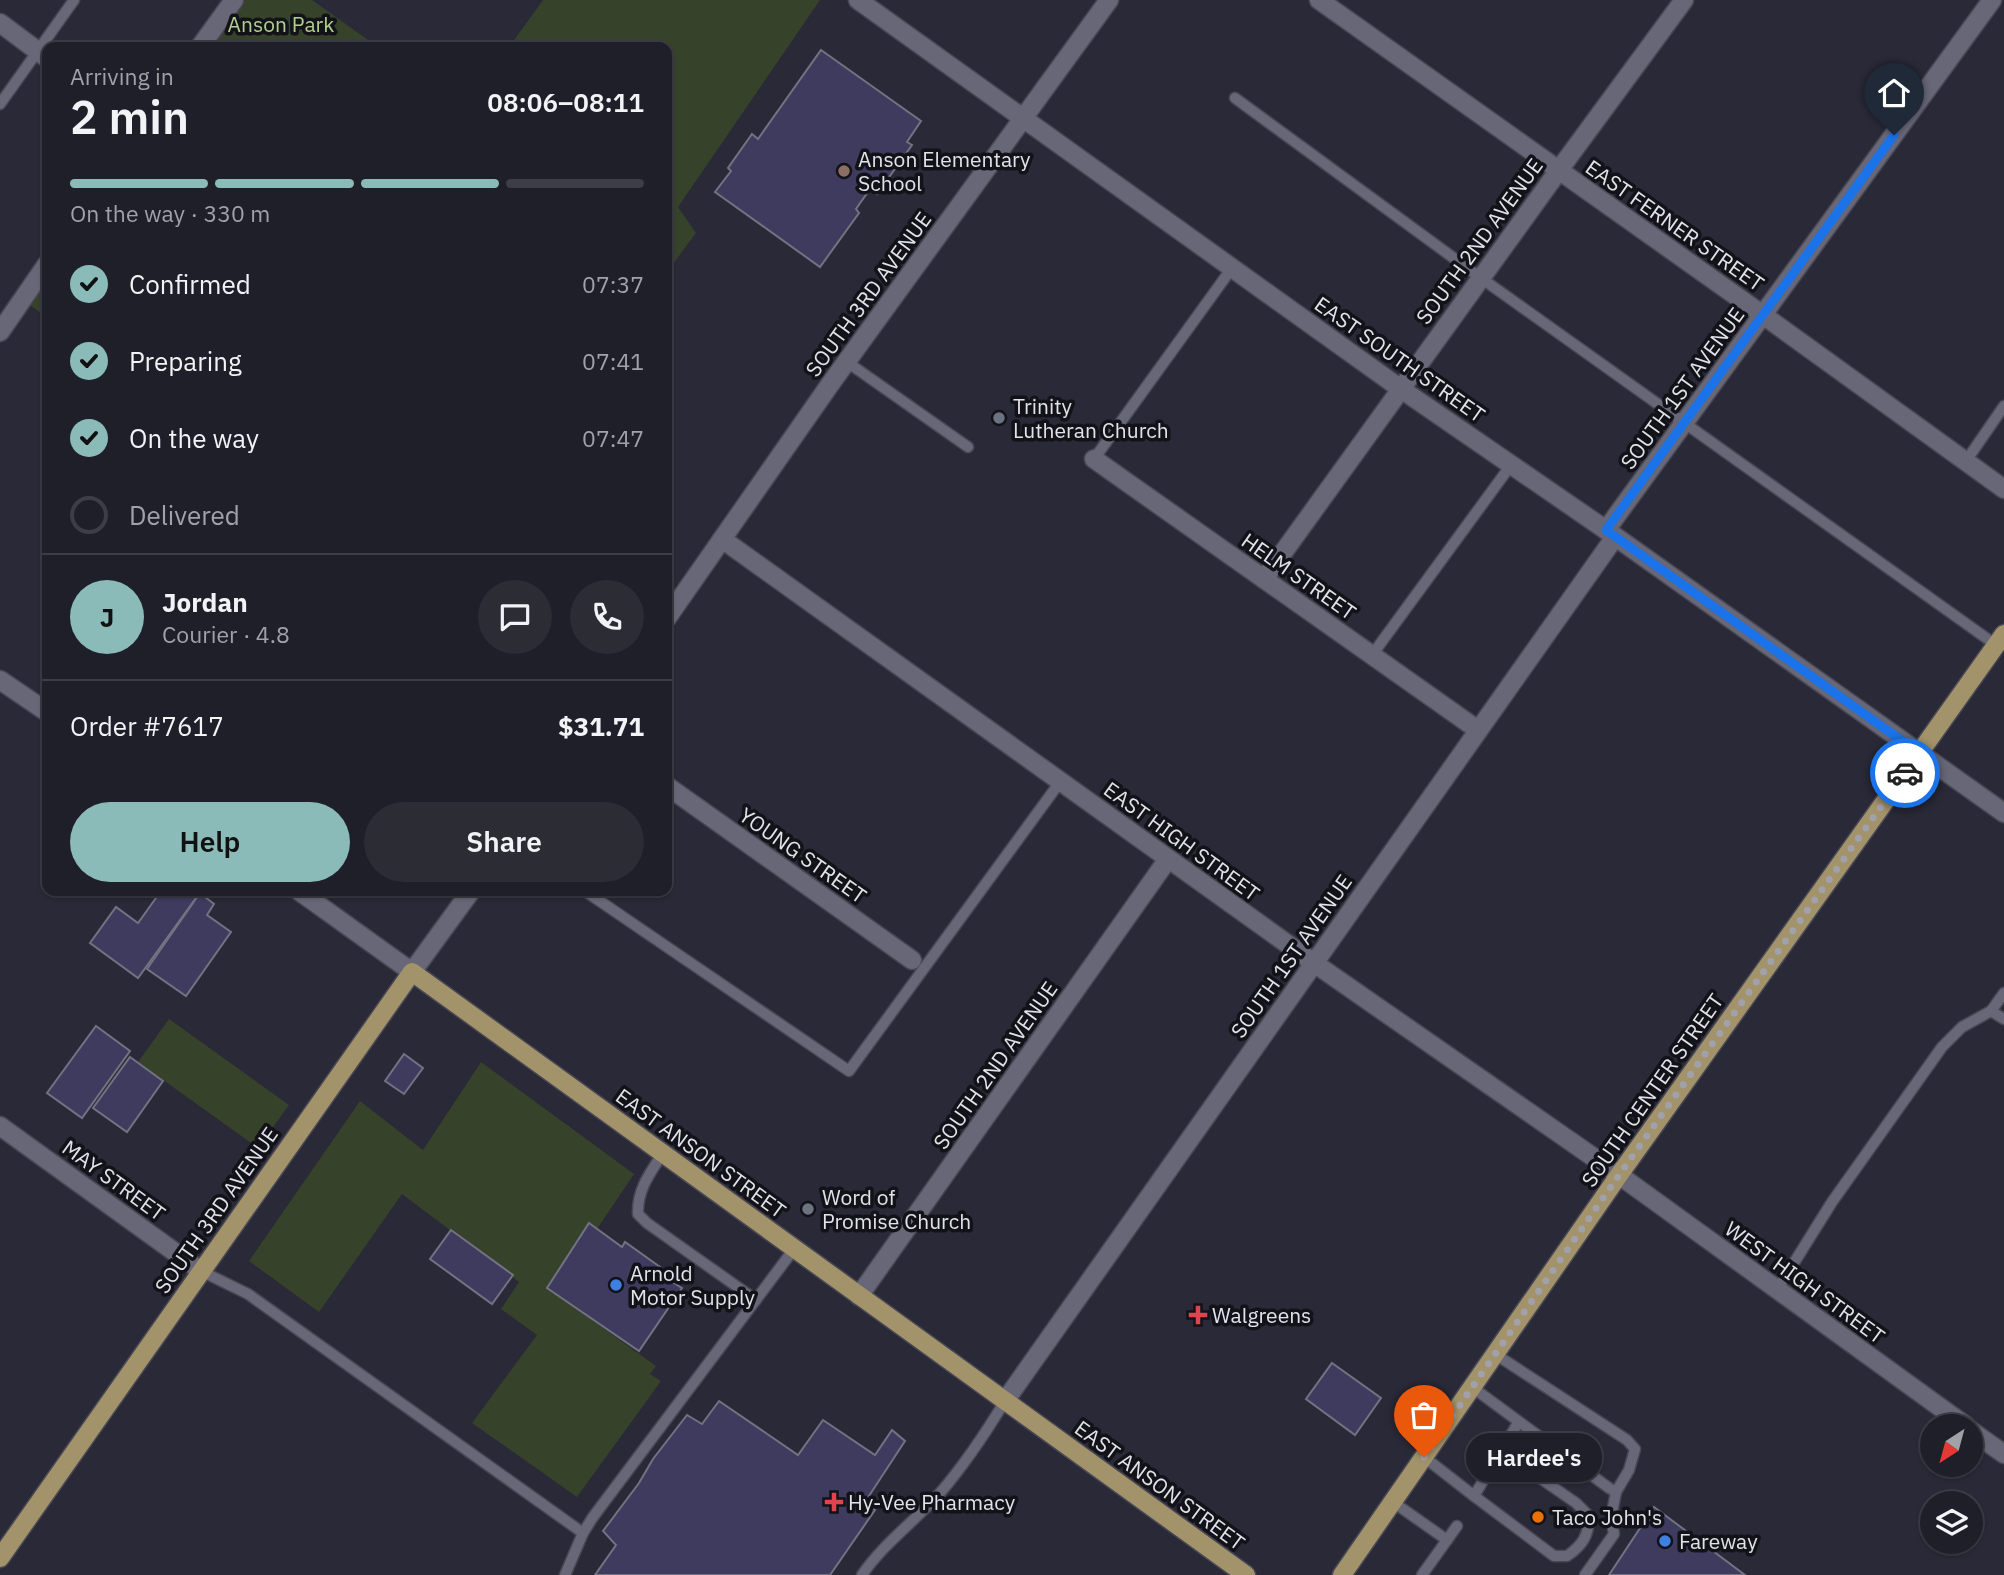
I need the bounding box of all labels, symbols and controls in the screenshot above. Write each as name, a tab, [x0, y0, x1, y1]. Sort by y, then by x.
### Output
park label: Anson Park	[228, 10, 334, 38]
text: Arriving in	[70, 61, 174, 91]
pin	[1864, 63, 1924, 135]
icon: home	[1875, 74, 1913, 112]
text: 08:06–08:11	[487, 85, 644, 119]
text: 2 min	[70, 87, 189, 147]
place label: Anson Elementary School	[858, 145, 1031, 197]
street label: SOUTH 2ND AVENUE	[1409, 152, 1549, 330]
street label: EAST FERNER STREET	[1580, 153, 1770, 297]
marker: Anson Elementary School	[836, 163, 852, 179]
text: On the way · 330 m	[70, 198, 270, 228]
street label: SOUTH 3RD AVENUE	[799, 206, 937, 382]
icon: check	[70, 265, 108, 303]
text: Confirmed	[129, 267, 251, 301]
text: 07:37	[582, 269, 644, 299]
street label: EAST SOUTH STREET	[1309, 290, 1491, 428]
street label: SOUTH 1ST AVENUE	[1614, 301, 1750, 475]
icon: check	[70, 342, 108, 380]
text: Preparing	[129, 344, 242, 378]
text: 07:41	[582, 346, 644, 376]
place label: Trinity Lutheran Church	[1013, 392, 1169, 444]
marker: Trinity Lutheran Church	[991, 410, 1007, 426]
icon: check	[70, 419, 108, 457]
text: On the way	[129, 421, 259, 455]
text: 07:47	[582, 423, 644, 453]
text: Delivered	[129, 498, 240, 532]
street label: HELM STREET	[1236, 526, 1362, 626]
button: chat	[478, 580, 552, 654]
button: phone	[570, 580, 644, 654]
text: Jordan	[162, 585, 248, 619]
text: J	[100, 600, 114, 634]
text: Courier · 4.8	[162, 619, 290, 649]
text: Order #7617	[70, 709, 224, 743]
text: $31.71	[558, 709, 644, 743]
courier	[1870, 738, 1940, 808]
icon: car	[1886, 754, 1924, 792]
street label: EAST HIGH STREET	[1098, 775, 1266, 907]
street label: YOUNG STREET	[734, 801, 872, 909]
button: Help	[70, 802, 350, 882]
button: Share	[364, 802, 644, 882]
street label: SOUTH 1ST AVENUE	[1224, 869, 1358, 1043]
street label: SOUTH 2ND AVENUE	[927, 976, 1063, 1154]
street label: SOUTH CENTER STREET	[1575, 988, 1729, 1192]
street label: EAST ANSON STREET	[610, 1082, 792, 1224]
street label: SOUTH 3RD AVENUE	[148, 1121, 284, 1299]
street label: MAY STREET	[57, 1133, 171, 1227]
place label: Word of Promise Church	[822, 1183, 971, 1235]
marker: Word of Promise Church	[800, 1201, 816, 1217]
street label: WEST HIGH STREET	[1719, 1214, 1891, 1350]
place label: Arnold Motor Supply	[630, 1259, 756, 1311]
marker: Arnold Motor Supply	[608, 1277, 624, 1293]
place label: Walgreens	[1212, 1301, 1311, 1329]
marker: Walgreens	[1190, 1307, 1206, 1323]
pin	[1394, 1385, 1454, 1457]
icon: bag	[1405, 1396, 1443, 1434]
street label: EAST ANSON STREET	[1069, 1414, 1251, 1556]
north arrow	[1920, 1414, 1983, 1477]
map controls	[1920, 1414, 1983, 1554]
callout: Hardee's	[1466, 1432, 1602, 1482]
text: Hardee's	[1487, 1442, 1581, 1472]
place label: Hy-Vee Pharmacy	[848, 1488, 1016, 1516]
button: layers	[1920, 1491, 1983, 1554]
marker: Hy-Vee Pharmacy	[826, 1494, 842, 1510]
place label: Taco John's	[1552, 1503, 1662, 1531]
marker: Taco John's	[1530, 1509, 1546, 1525]
place label: Fareway	[1679, 1527, 1758, 1555]
marker: Fareway	[1657, 1533, 1673, 1549]

